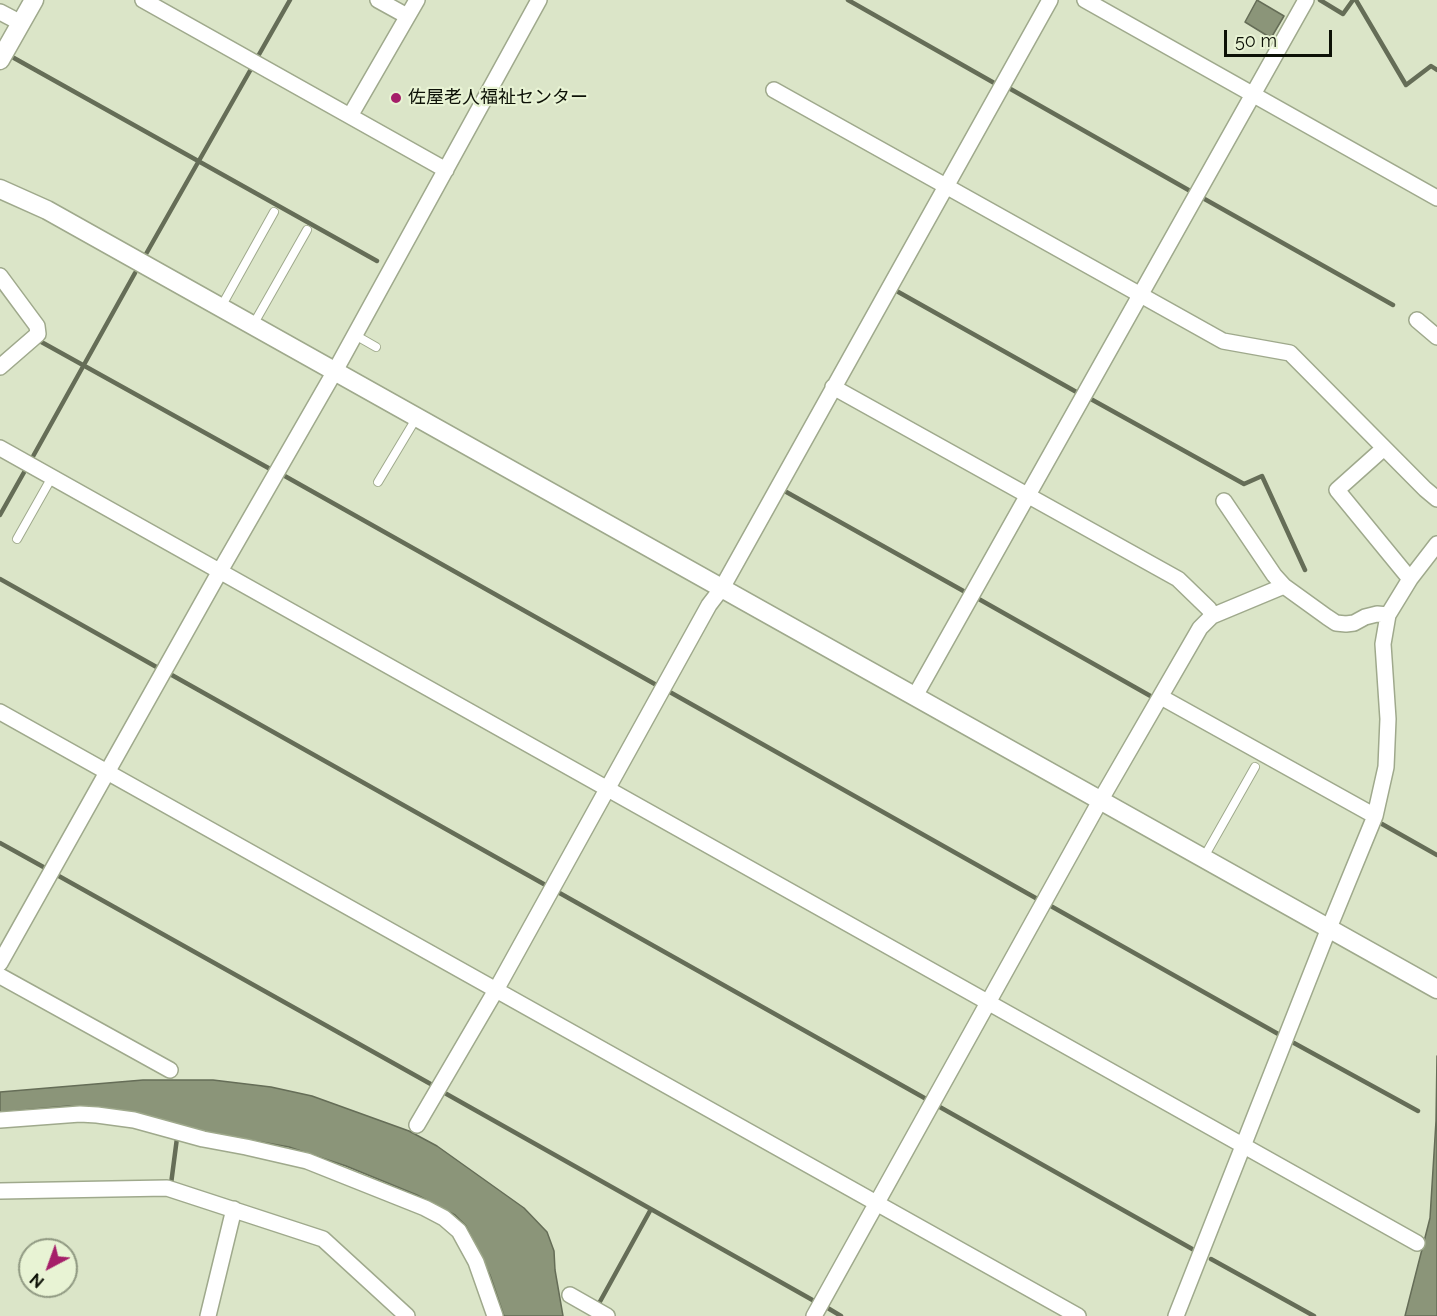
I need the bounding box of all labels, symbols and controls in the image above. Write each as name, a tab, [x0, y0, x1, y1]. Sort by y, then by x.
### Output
scale bar	[1227, 18, 1335, 56]
text: 50 m	[1235, 30, 1277, 51]
place label: 佐屋老人福祉センター	[408, 87, 588, 109]
marker: 佐屋老人福祉センター	[389, 91, 403, 105]
north arrow	[18, 1238, 78, 1298]
text: N	[26, 1269, 48, 1292]

